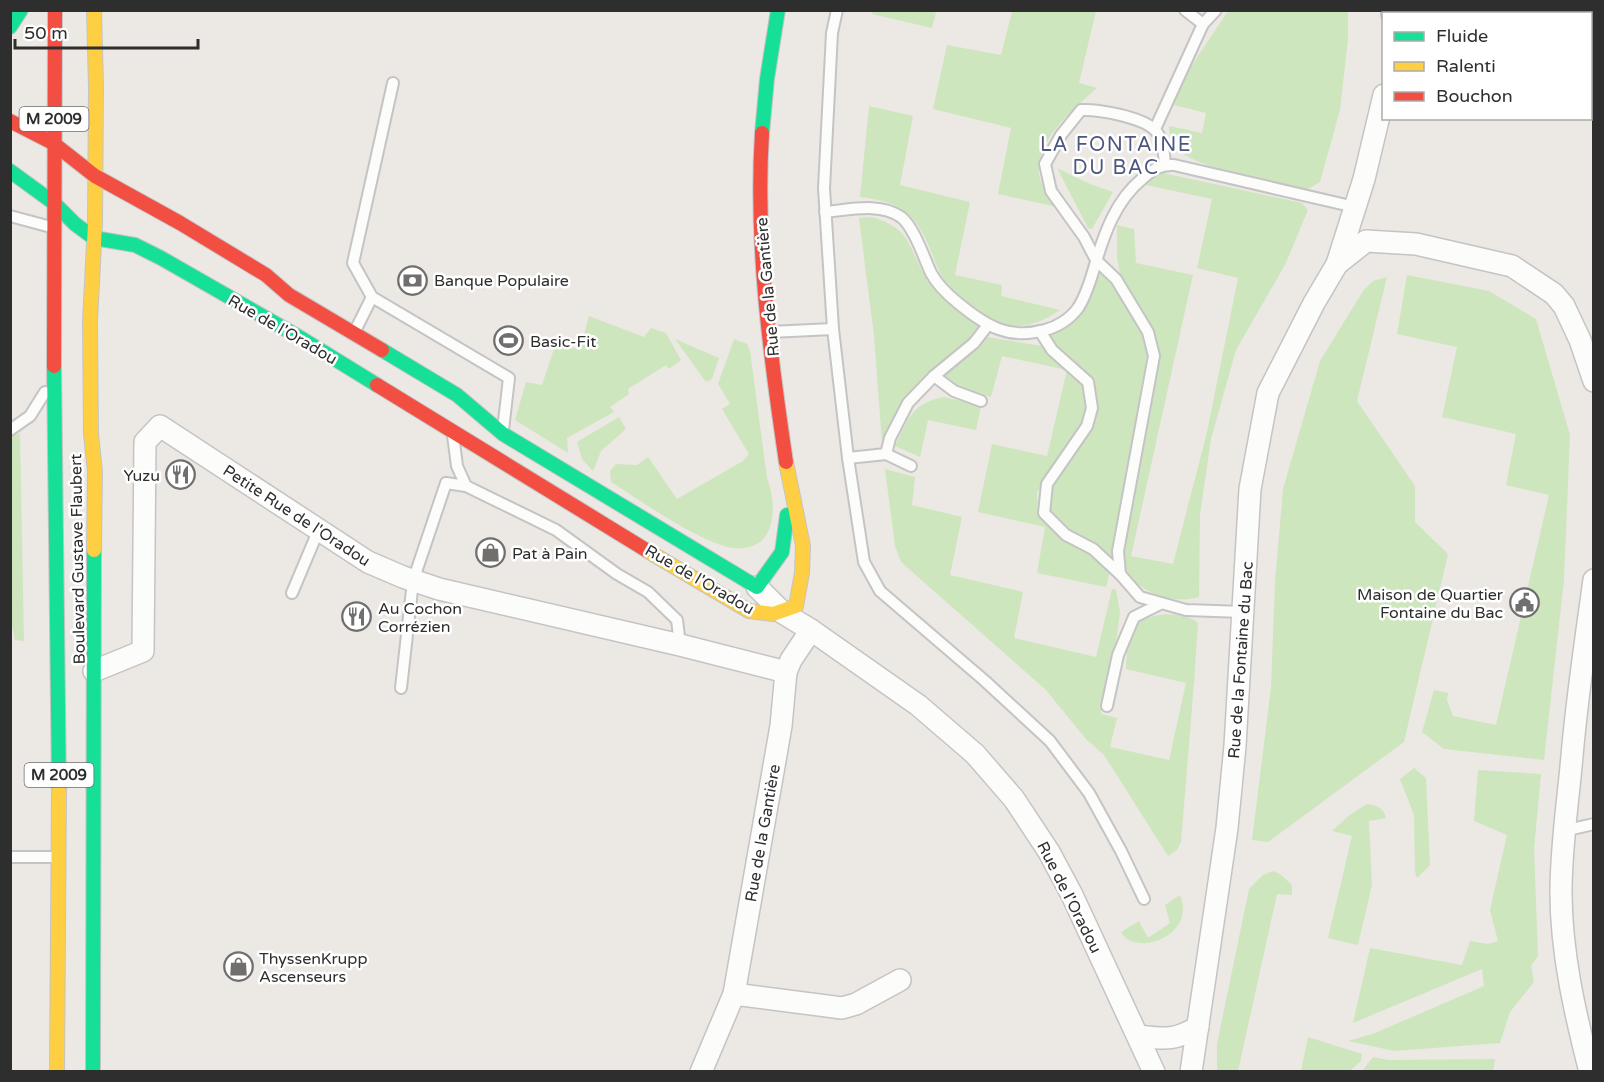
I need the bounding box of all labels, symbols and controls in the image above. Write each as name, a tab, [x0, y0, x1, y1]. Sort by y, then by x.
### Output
scale bar	[15, 12, 198, 50]
legend	[1382, 12, 1592, 120]
text: 50 m	[24, 22, 68, 44]
text: Fluide	[1436, 25, 1488, 47]
text: Ralenti	[1436, 55, 1496, 77]
text: Bouchon	[1436, 85, 1513, 107]
road number: M 2009	[20, 107, 88, 131]
district label: LA FONTAINE DU BAC	[1040, 133, 1192, 180]
street label: Rue de la Gantière	[752, 217, 784, 357]
bank icon: Banque Populaire	[397, 264, 429, 296]
place label: Banque Populaire	[434, 271, 569, 291]
street label: Rue de l'Oradou	[224, 291, 341, 369]
sports icon: Basic-Fit	[493, 325, 525, 357]
place label: Basic-Fit	[530, 332, 596, 352]
street label: Boulevard Gustave Flaubert	[66, 454, 90, 664]
restaurant icon: Yuzu	[165, 459, 197, 491]
street label: Petite Rue de l'Oradou	[219, 461, 374, 571]
place label: Yuzu	[123, 466, 160, 486]
shop icon: Pat à Pain	[475, 537, 507, 569]
street label: Rue de l'Oradou	[641, 541, 758, 619]
place label: Pat à Pain	[512, 544, 588, 564]
street label: Rue de la Fontaine du Bac	[1224, 561, 1258, 759]
place label: Maison de Quartier Fontaine du Bac	[1357, 585, 1504, 623]
public building icon: Maison de Quartier Fontaine du Bac	[1508, 587, 1540, 619]
place label: Au Cochon Corrézien	[378, 599, 462, 637]
restaurant icon: Au Cochon Corrézien	[341, 601, 373, 633]
road number: M 2009	[25, 763, 94, 787]
street label: Rue de la Gantière	[741, 763, 785, 904]
street label: Rue de l'Oradou	[1032, 838, 1106, 957]
place label: ThyssenKrupp Ascenseurs	[259, 949, 368, 987]
shop icon: ThyssenKrupp Ascenseurs	[222, 951, 254, 983]

